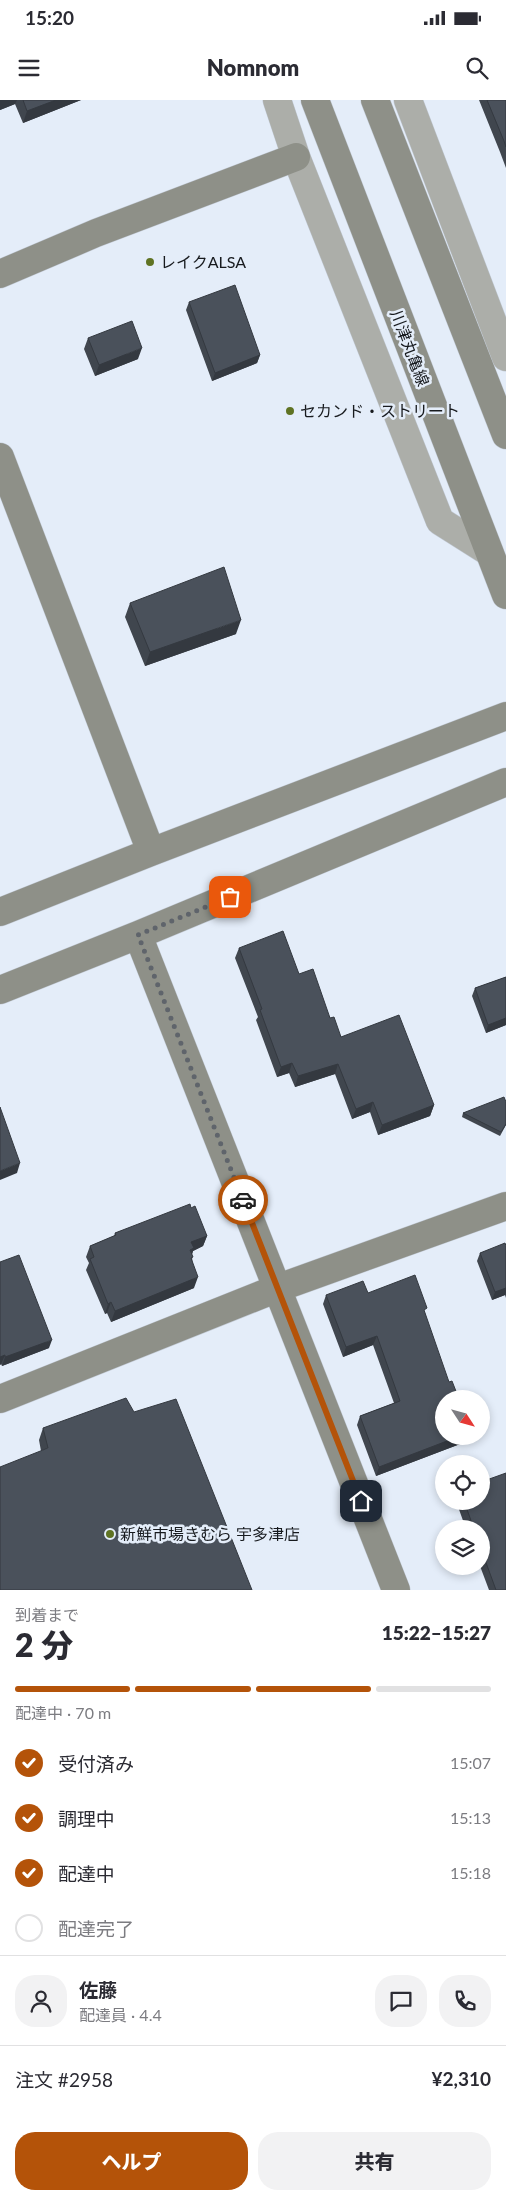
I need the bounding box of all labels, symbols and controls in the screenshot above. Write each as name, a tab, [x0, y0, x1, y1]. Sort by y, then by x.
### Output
text: 15:20	[25, 6, 74, 29]
icon: menu	[15, 54, 43, 82]
text: Nomnom	[207, 54, 299, 81]
icon: search	[463, 54, 491, 82]
place label: レイクALSA	[160, 252, 246, 271]
marker: レイクALSA	[144, 256, 156, 268]
street label: 川津丸亀線	[387, 307, 434, 389]
place label: セカンド・ストリート	[300, 401, 460, 420]
marker: セカンド・ストリート	[284, 405, 296, 417]
pin	[209, 876, 251, 918]
icon: bag	[216, 883, 244, 911]
courier	[218, 1175, 268, 1225]
icon: car	[229, 1186, 257, 1214]
north arrow	[435, 1390, 490, 1445]
map controls	[435, 1390, 490, 1575]
button: locate	[435, 1455, 490, 1510]
pin	[340, 1480, 382, 1522]
icon: home	[347, 1487, 375, 1515]
button: layers	[435, 1520, 490, 1575]
place label: 新鮮市場きむら 宇多津店	[120, 1524, 300, 1543]
marker: 新鮮市場きむら 宇多津店	[104, 1528, 116, 1540]
text: 到着まで	[15, 1605, 79, 1624]
text: 15:22–15:27	[382, 1621, 491, 1644]
text: 2 分	[15, 1625, 73, 1664]
text: 配達中 · 70 m	[15, 1703, 111, 1722]
icon: check	[15, 1749, 43, 1777]
text: 受付済み	[58, 1752, 134, 1775]
text: 15:07	[450, 1753, 491, 1772]
icon: check	[15, 1804, 43, 1832]
text: 調理中	[58, 1807, 115, 1830]
text: 15:13	[450, 1808, 491, 1827]
icon: check	[15, 1859, 43, 1887]
text: 配達中	[58, 1862, 115, 1885]
text: 15:18	[450, 1863, 491, 1882]
text: 配達完了	[58, 1917, 134, 1940]
button: person	[15, 1975, 67, 2027]
button: chat	[375, 1975, 427, 2027]
button: phone	[439, 1975, 491, 2027]
text: 佐藤	[79, 1978, 117, 2001]
text: 配達員 · 4.4	[79, 2005, 162, 2024]
text: ¥2,310	[431, 2067, 491, 2090]
text: 注文 #2958	[15, 2068, 113, 2091]
button: ヘルプ	[15, 2132, 248, 2190]
button: 共有	[258, 2132, 491, 2190]

